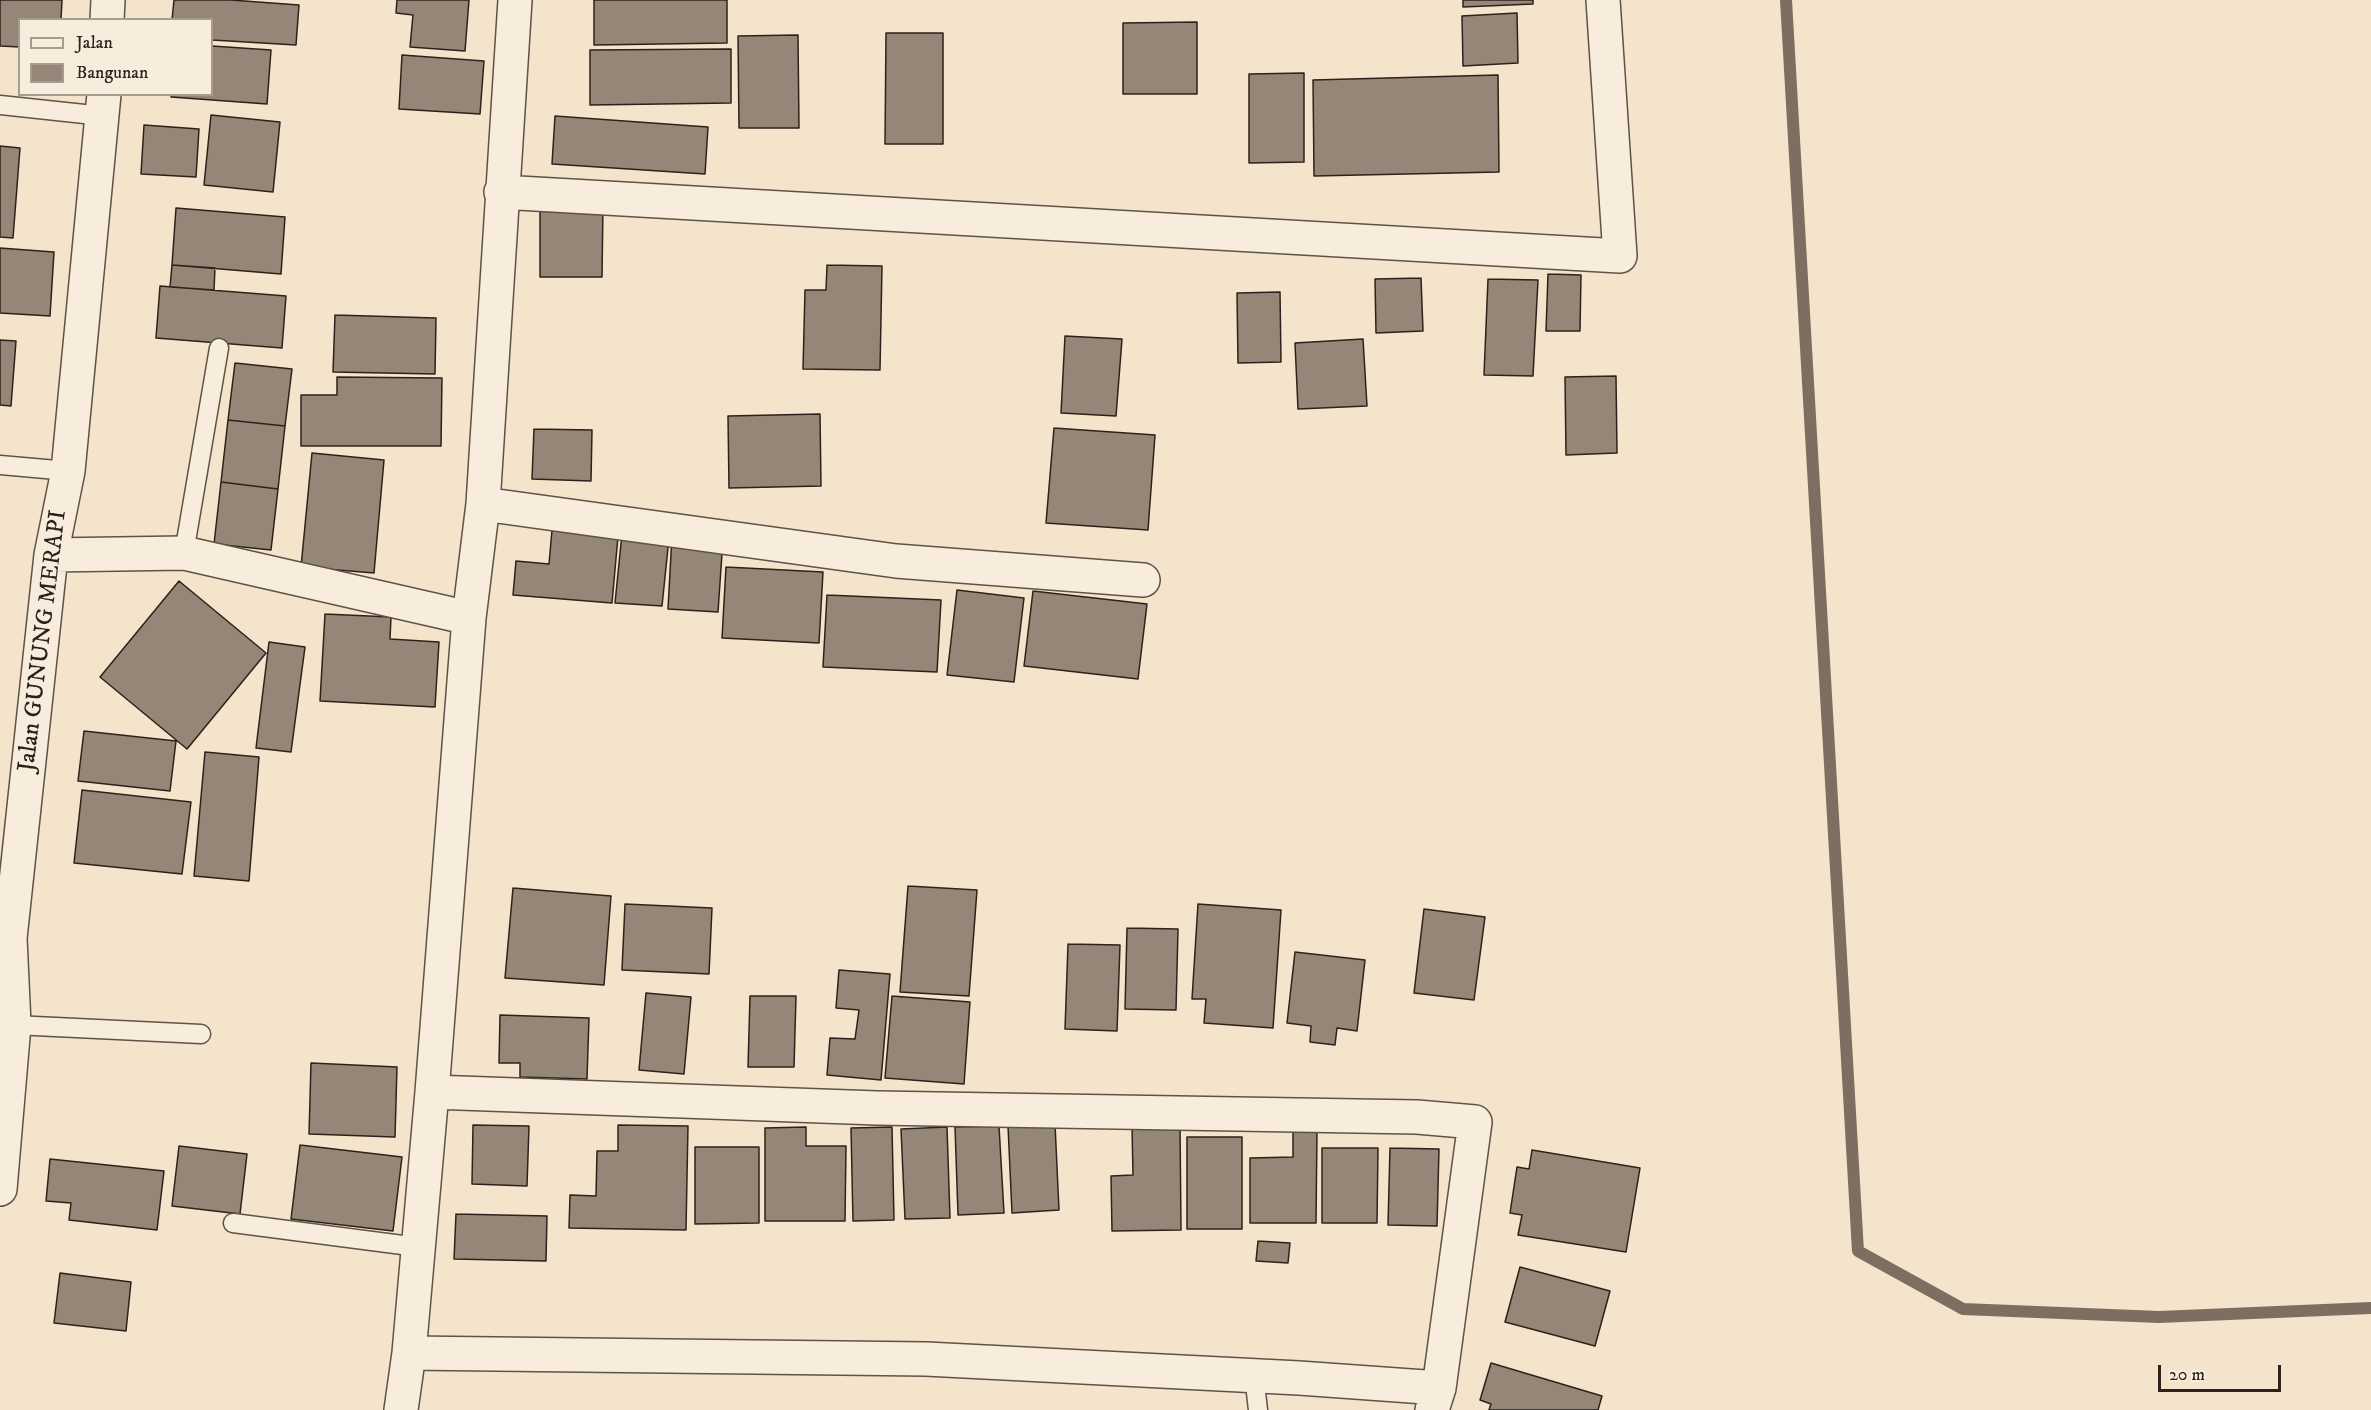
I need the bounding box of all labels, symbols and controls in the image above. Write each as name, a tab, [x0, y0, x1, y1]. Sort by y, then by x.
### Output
legend	[18, 18, 213, 96]
text: Jalan	[76, 32, 113, 54]
text: Bangunan	[76, 62, 148, 84]
street label: Jalan GUNUNG MERAPI	[14, 509, 74, 773]
scale bar	[2161, 1353, 2284, 1391]
text: 20 m	[2169, 1364, 2205, 1386]

